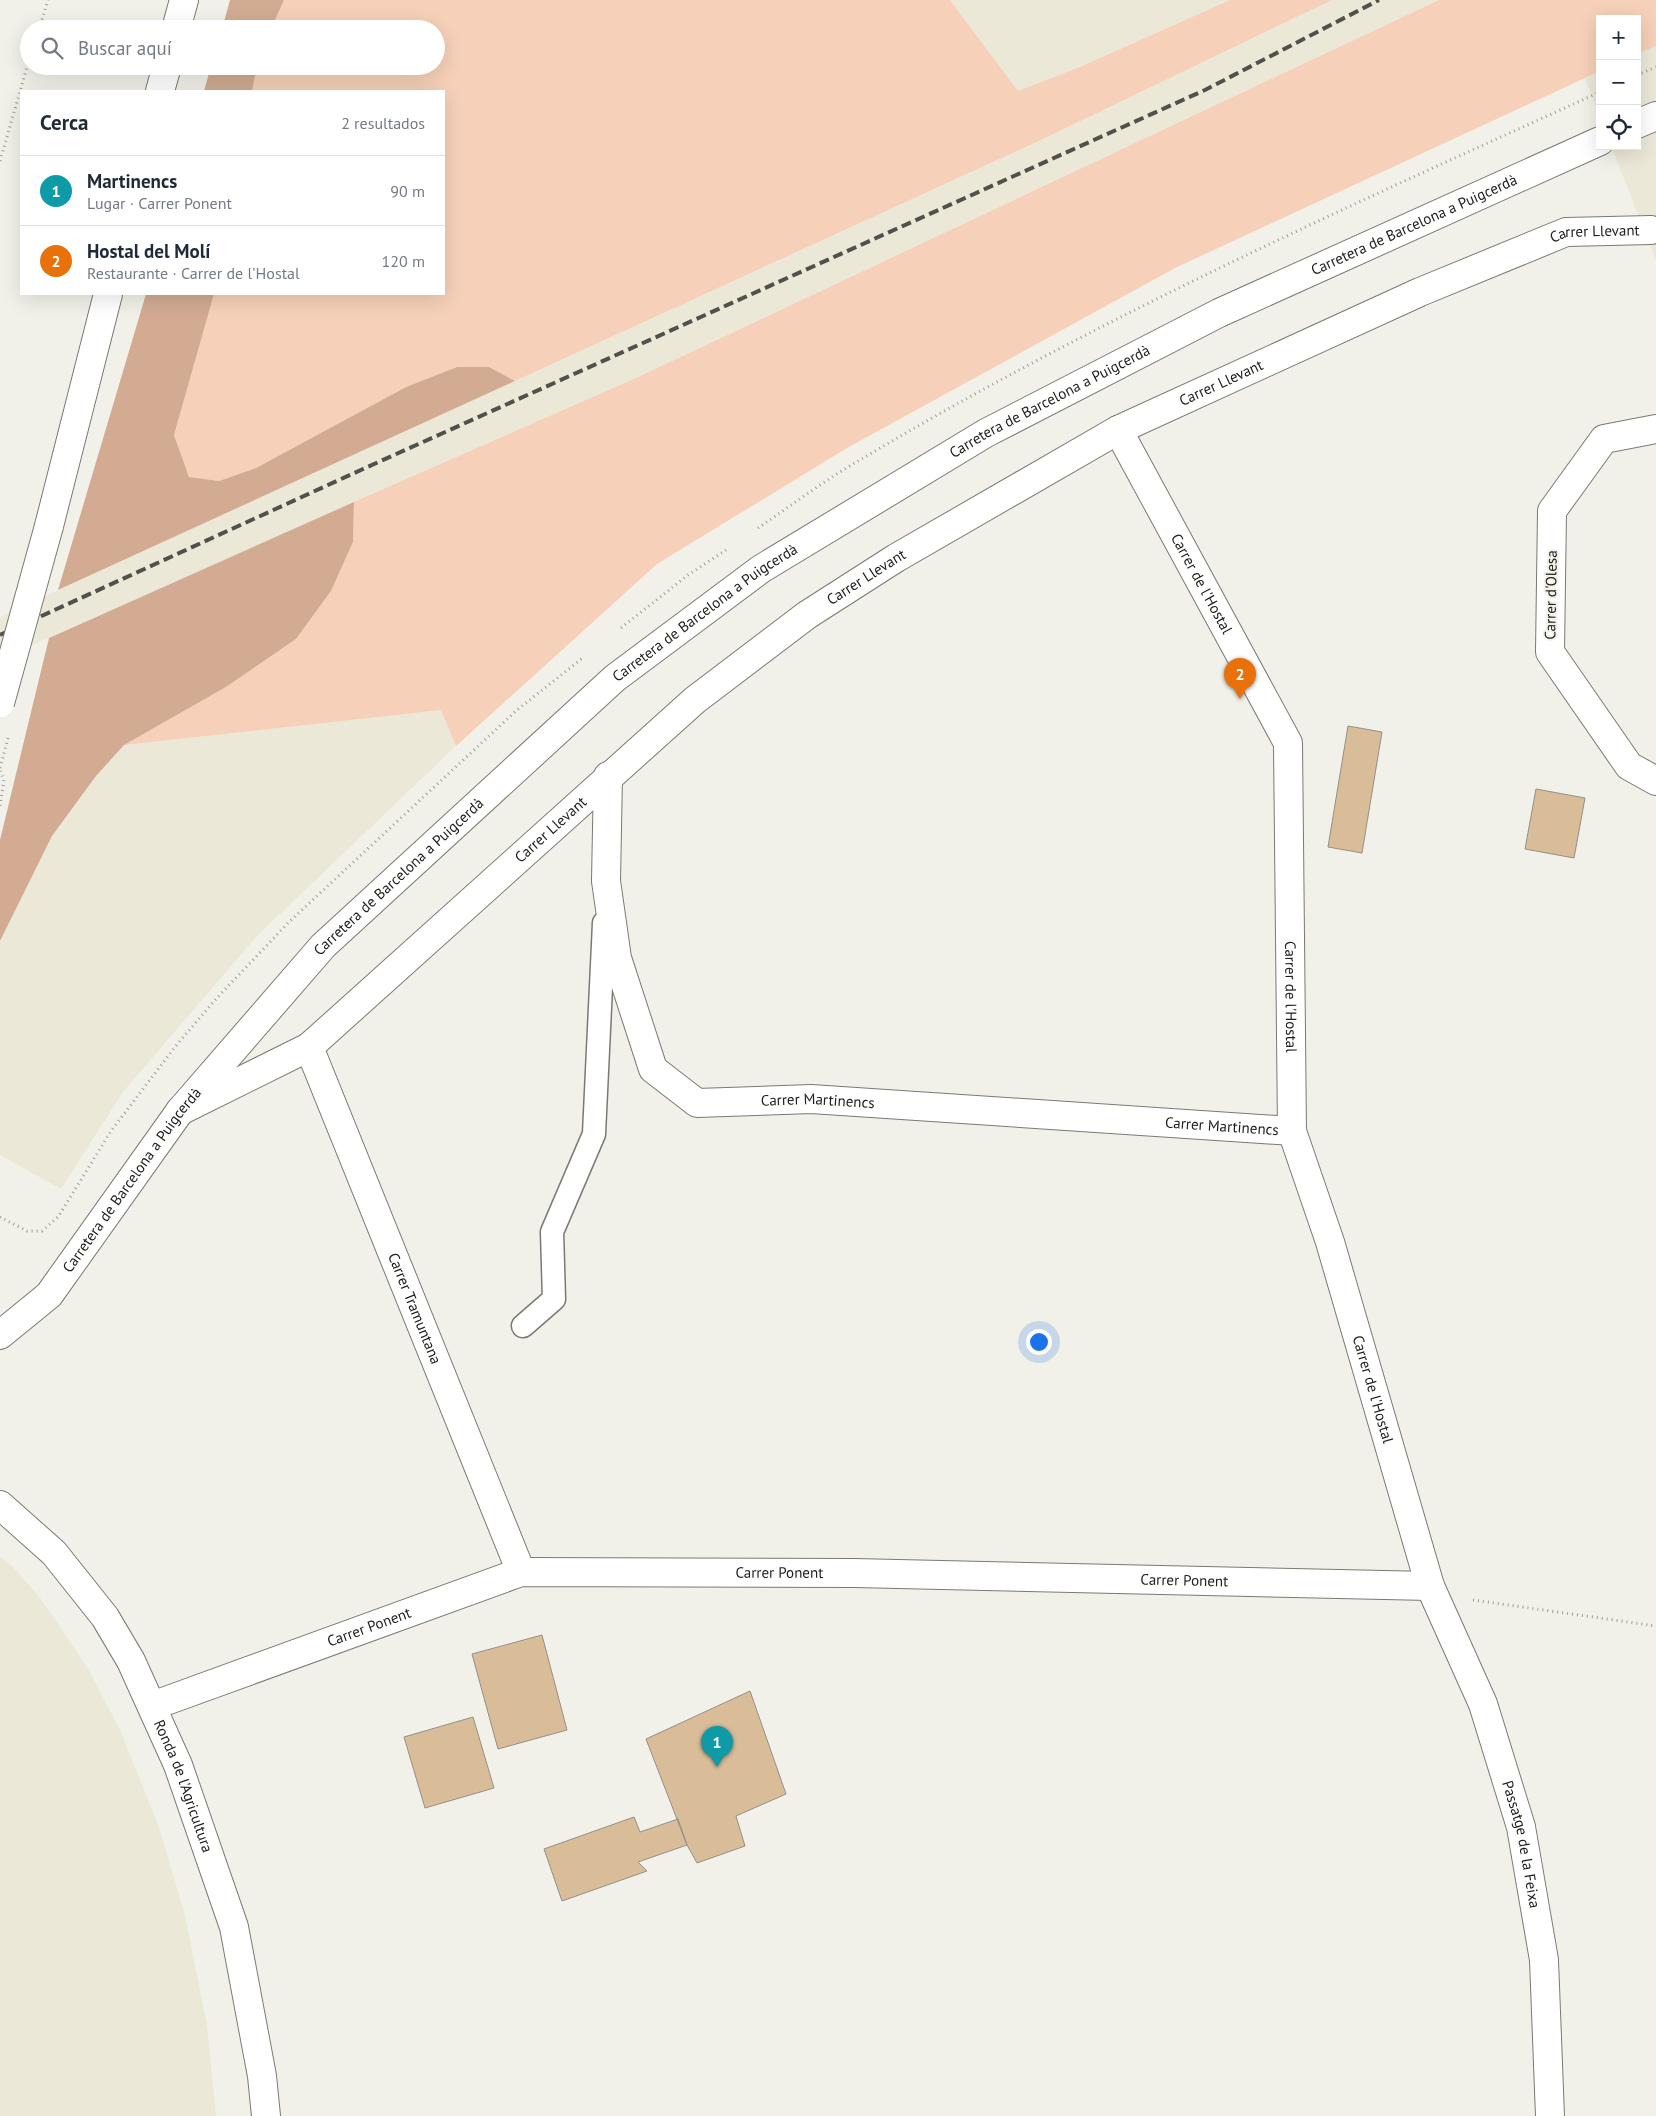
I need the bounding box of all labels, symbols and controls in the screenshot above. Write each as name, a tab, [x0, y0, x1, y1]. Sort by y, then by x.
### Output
map controls	[1596, 15, 1641, 150]
button: +	[1596, 15, 1641, 60]
search box	[20, 20, 445, 75]
icon: search	[38, 34, 66, 62]
text: Buscar aquí	[78, 36, 172, 60]
button: −	[1596, 60, 1641, 105]
button: locate	[1596, 105, 1641, 150]
text: Cerca	[40, 109, 89, 136]
text: 2 resultados	[341, 113, 425, 133]
text: Martinencs	[87, 169, 177, 193]
street label: Carretera de Barcelona a Puigcerdà	[1308, 170, 1520, 279]
text: 1	[51, 181, 61, 201]
text: 90 m	[390, 181, 425, 201]
text: Lugar · Carrer Ponent	[87, 193, 232, 213]
street label: Carrer Llevant	[1547, 220, 1640, 247]
text: Hostal del Molí	[87, 239, 210, 263]
text: 2	[51, 251, 61, 271]
text: 120 m	[382, 251, 425, 271]
text: Restaurante · Carrer de l'Hostal	[87, 263, 300, 283]
street label: Carretera de Barcelona a Puigcerdà	[946, 340, 1153, 462]
street label: Carrer Llevant	[1176, 355, 1266, 410]
street label: Carrer de l'Hostal	[1167, 530, 1237, 638]
street label: Carretera de Barcelona a Puigcerdà	[608, 539, 801, 686]
street label: Carrer Llevant	[823, 544, 909, 609]
street label: Carrer d'Olesa	[1540, 550, 1561, 640]
pin: 2	[1224, 658, 1256, 699]
street label: Carrer Llevant	[510, 792, 590, 867]
street label: Carretera de Barcelona a Puigcerdà	[309, 794, 487, 959]
street label: Carrer de l'Hostal	[1281, 941, 1301, 1053]
street label: Carretera de Barcelona a Puigcerdà	[58, 1083, 205, 1276]
street label: Carrer Martinencs	[761, 1089, 875, 1112]
street label: Carrer Martinencs	[1164, 1113, 1279, 1139]
street label: Carrer Tramuntana	[384, 1250, 446, 1367]
your location	[1026, 1329, 1052, 1355]
street label: Carrer de l'Hostal	[1349, 1333, 1398, 1446]
street label: Carrer Ponent	[735, 1563, 823, 1582]
street label: Carrer Ponent	[1140, 1569, 1228, 1590]
street label: Carrer Ponent	[324, 1603, 413, 1651]
street label: Ronda de l'Agricultura	[150, 1717, 217, 1855]
pin: 1	[701, 1726, 733, 1767]
street label: Passatge de la Feixa	[1498, 1778, 1545, 1910]

